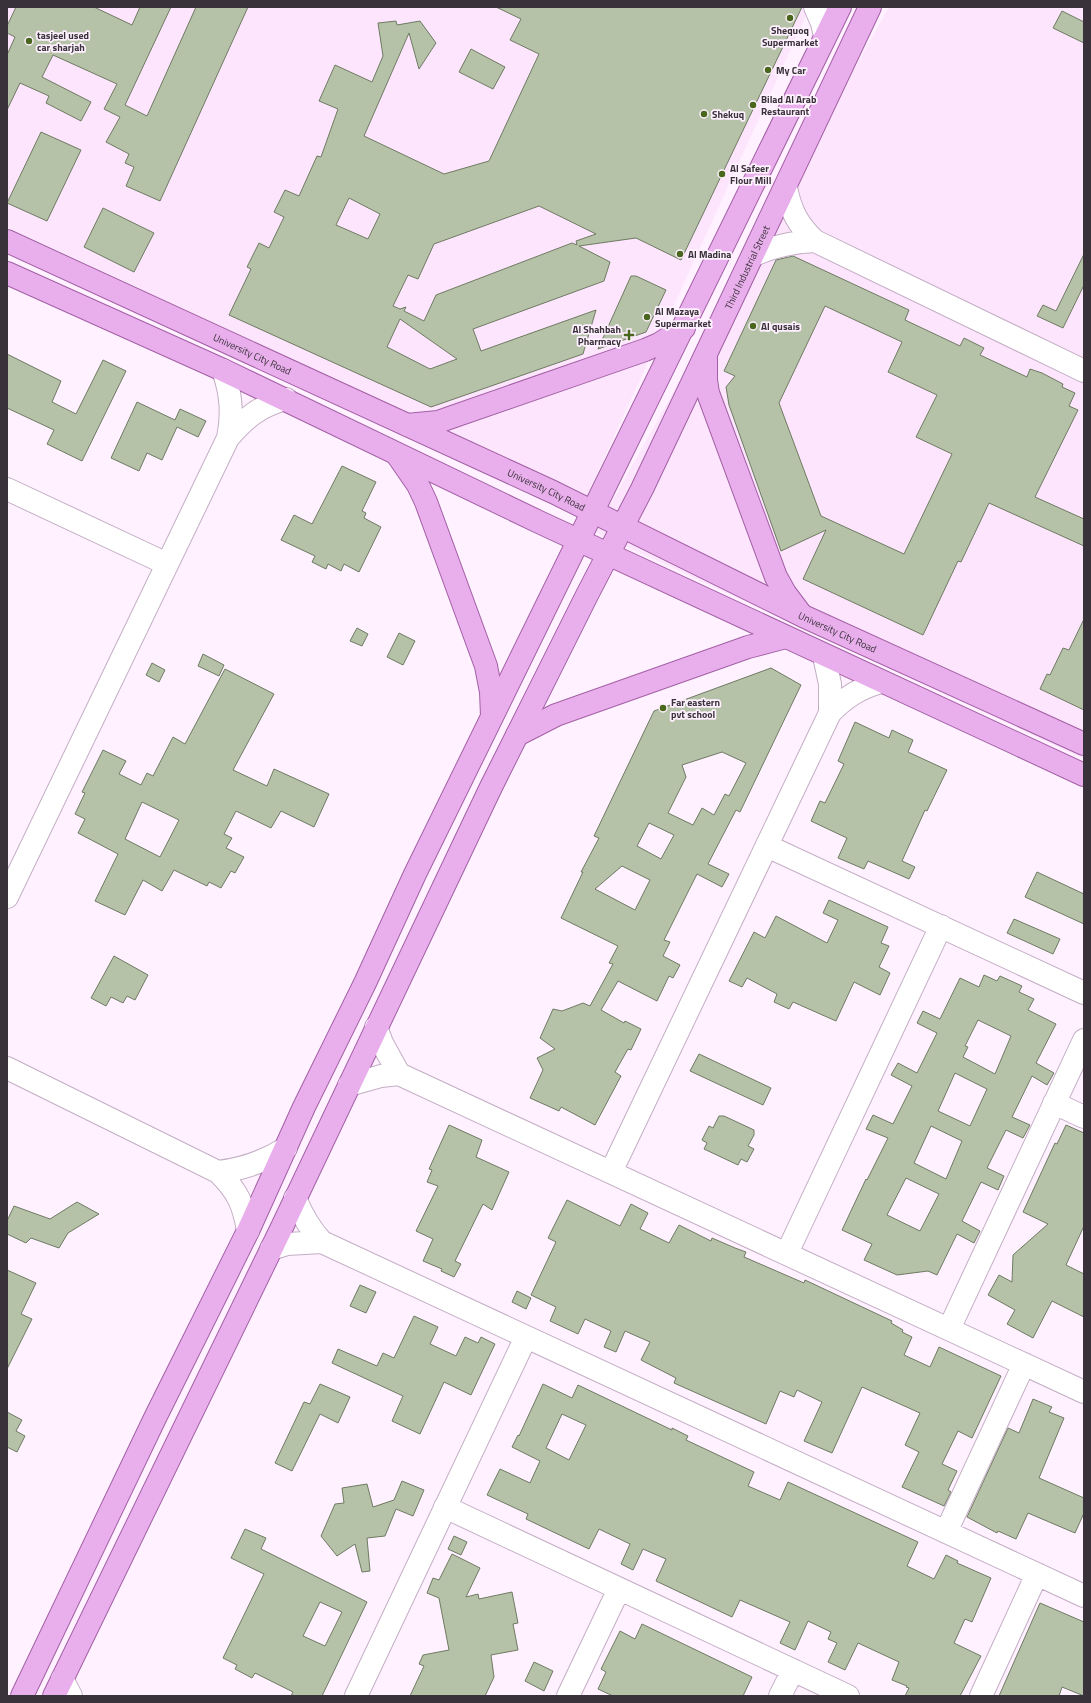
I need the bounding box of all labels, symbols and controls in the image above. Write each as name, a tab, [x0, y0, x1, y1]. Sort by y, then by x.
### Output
marker: Shequoq Supermarket	[785, 13, 795, 23]
place label: Shequoq Supermarket	[762, 23, 818, 50]
place label: tasjeel used car sharjah	[37, 28, 89, 55]
marker: tasjeel used car sharjah	[24, 36, 34, 46]
place label: My Car	[776, 63, 806, 78]
marker: My Car	[763, 65, 773, 75]
place label: Bilad Al Arab Restaurant	[761, 92, 817, 119]
marker: Bilad Al Arab Restaurant	[748, 100, 758, 110]
place label: Shekuq	[712, 107, 744, 122]
marker: Shekuq	[699, 109, 709, 119]
place label: Al Safeer Flour Mill	[730, 161, 772, 188]
marker: Al Safeer Flour Mill	[717, 169, 727, 179]
street label: Third Industrial Street	[721, 223, 774, 312]
place label: Al Madina	[688, 247, 731, 262]
marker: Al Madina	[675, 249, 685, 259]
place label: Al Mazaya Supermarket	[655, 304, 712, 331]
marker: Al Mazaya Supermarket	[642, 312, 652, 322]
place label: Al qusais	[761, 319, 800, 334]
marker: Al qusais	[748, 321, 758, 331]
place label: Al Shahbah Pharmacy	[572, 322, 621, 349]
street label: University City Road	[211, 330, 294, 379]
marker: Al Shahbah Pharmacy	[624, 330, 634, 340]
street label: University City Road	[505, 465, 588, 515]
street label: University City Road	[796, 608, 879, 657]
place label: Far eastern pvt school	[671, 695, 720, 722]
marker: Far eastern pvt school	[658, 703, 668, 713]

